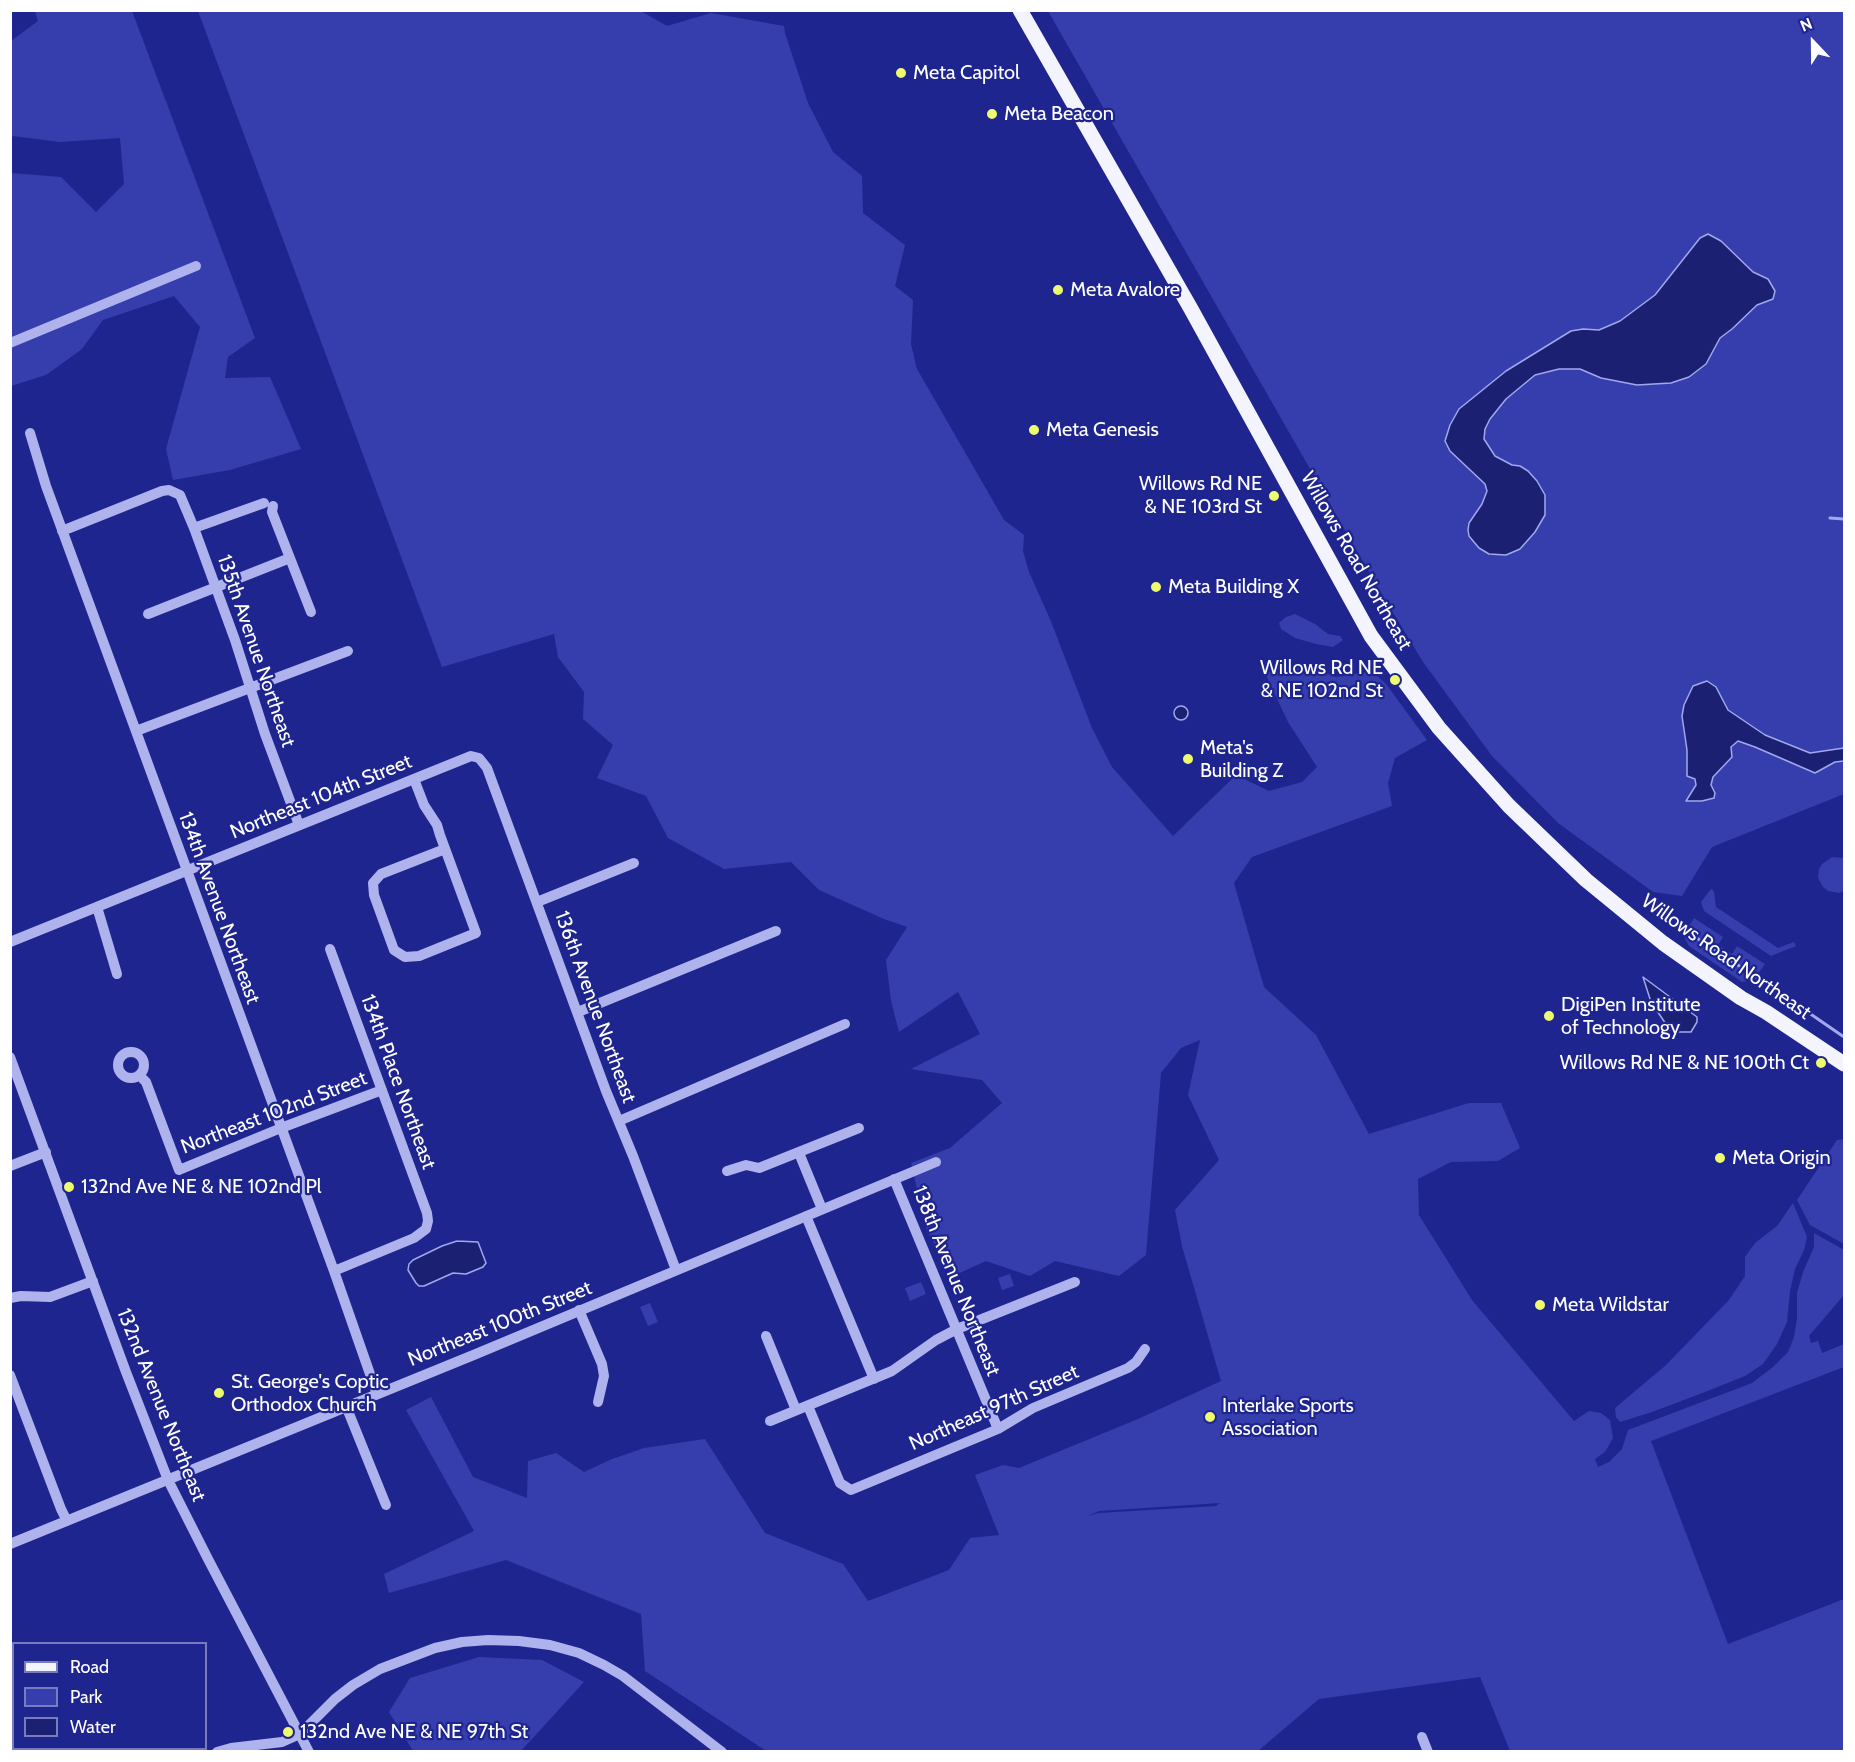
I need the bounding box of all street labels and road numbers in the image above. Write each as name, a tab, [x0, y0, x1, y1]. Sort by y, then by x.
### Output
street label: Willows Road Northeast	[1295, 468, 1417, 654]
street label: 135th Avenue Northeast	[212, 552, 300, 750]
street label: Northeast 104th Street	[227, 750, 415, 844]
street label: 134th Avenue Northeast	[173, 809, 265, 1007]
street label: Willows Road Northeast	[1636, 889, 1816, 1025]
street label: 136th Avenue Northeast	[549, 908, 641, 1106]
street label: 134th Place Northeast	[355, 992, 441, 1172]
street label: Northeast 102nd Street	[178, 1066, 370, 1160]
street label: 138th Avenue Northeast	[907, 1182, 1005, 1380]
street label: Northeast 100th Street	[405, 1276, 595, 1372]
street label: 132nd Avenue Northeast	[111, 1305, 211, 1505]
street label: Northeast 97th Street	[906, 1360, 1082, 1456]

